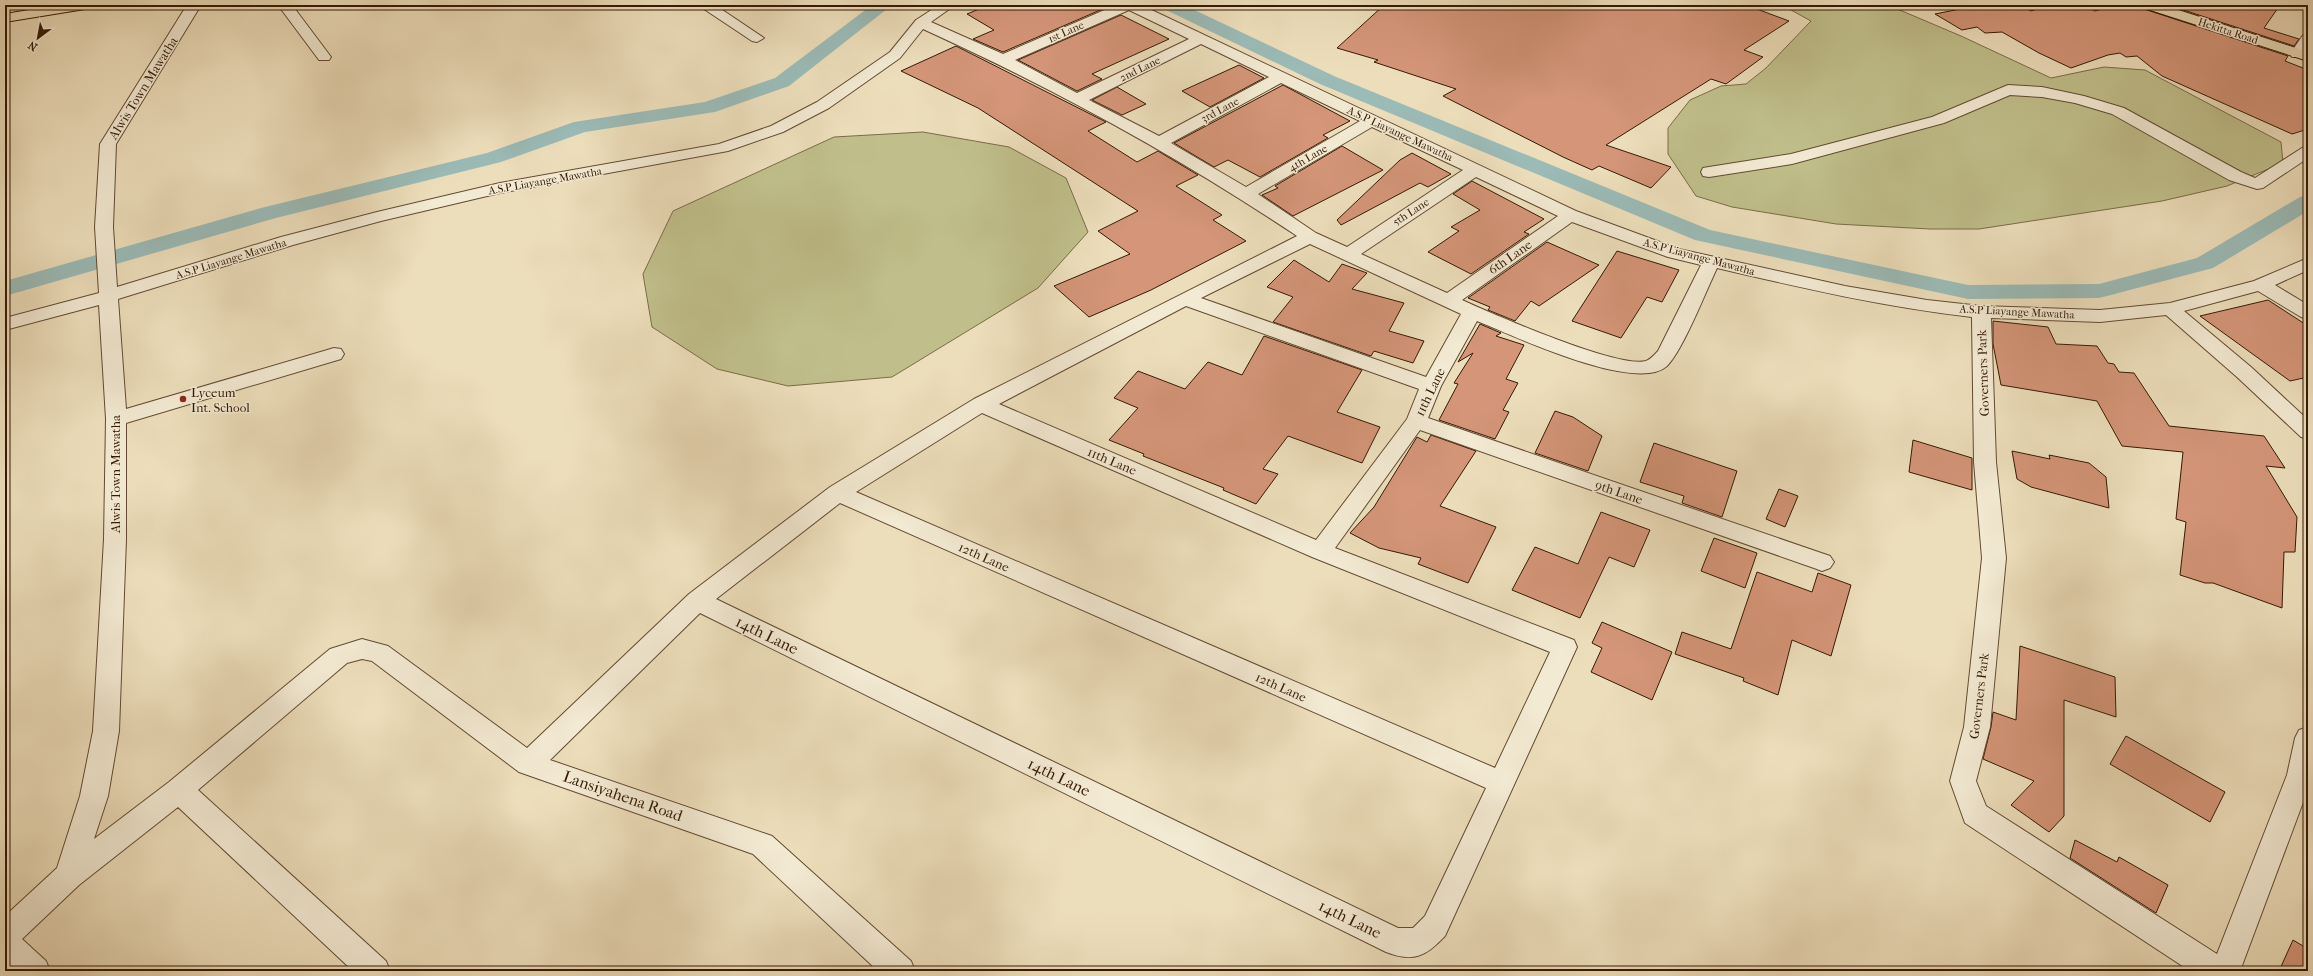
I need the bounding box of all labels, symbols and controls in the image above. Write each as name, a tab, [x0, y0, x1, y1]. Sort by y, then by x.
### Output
street label: Hekitta Road	[2196, 15, 2261, 47]
north arrow	[18, 18, 58, 58]
street label: 1st Lane	[1046, 18, 1086, 46]
street label: Alwis Town Mawatha	[105, 33, 181, 143]
text: N	[25, 38, 40, 54]
street label: 2nd Lane	[1117, 53, 1163, 84]
street label: 3rd Lane	[1199, 94, 1242, 125]
street label: A.S.P Liayange Mawatha	[1344, 103, 1456, 165]
street label: 4th Lane	[1286, 141, 1330, 174]
street label: A.S.P Liayange Mawatha	[486, 164, 604, 198]
street label: 5th Lane	[1390, 195, 1432, 229]
street label: A.S.P Liayange Mawatha	[173, 236, 289, 282]
street label: 6th Lane	[1485, 236, 1535, 277]
street label: A.S.P Liayange Mawatha	[1641, 236, 1757, 278]
street label: A.S.P Liayange Mawatha	[1958, 302, 2076, 322]
street label: Governers Park	[1974, 329, 1992, 417]
street label: 11th Lane	[1412, 365, 1448, 419]
place label: Lyceum Int. School	[191, 385, 250, 415]
marker: Lyceum Int. School	[178, 394, 188, 404]
street label: Alwis Town Mawatha	[108, 414, 123, 534]
street label: 11th Lane	[1085, 444, 1139, 478]
street label: 9th Lane	[1593, 477, 1645, 507]
street label: 12th Lane	[956, 539, 1012, 575]
street label: 14th Lane	[733, 612, 802, 658]
street label: Governers Park	[1966, 652, 1992, 740]
street label: 12th Lane	[1253, 669, 1309, 705]
street label: 14th Lane	[1025, 754, 1094, 800]
street label: Lansiyahena Road	[561, 767, 685, 825]
street label: 14th Lane	[1316, 896, 1385, 942]

